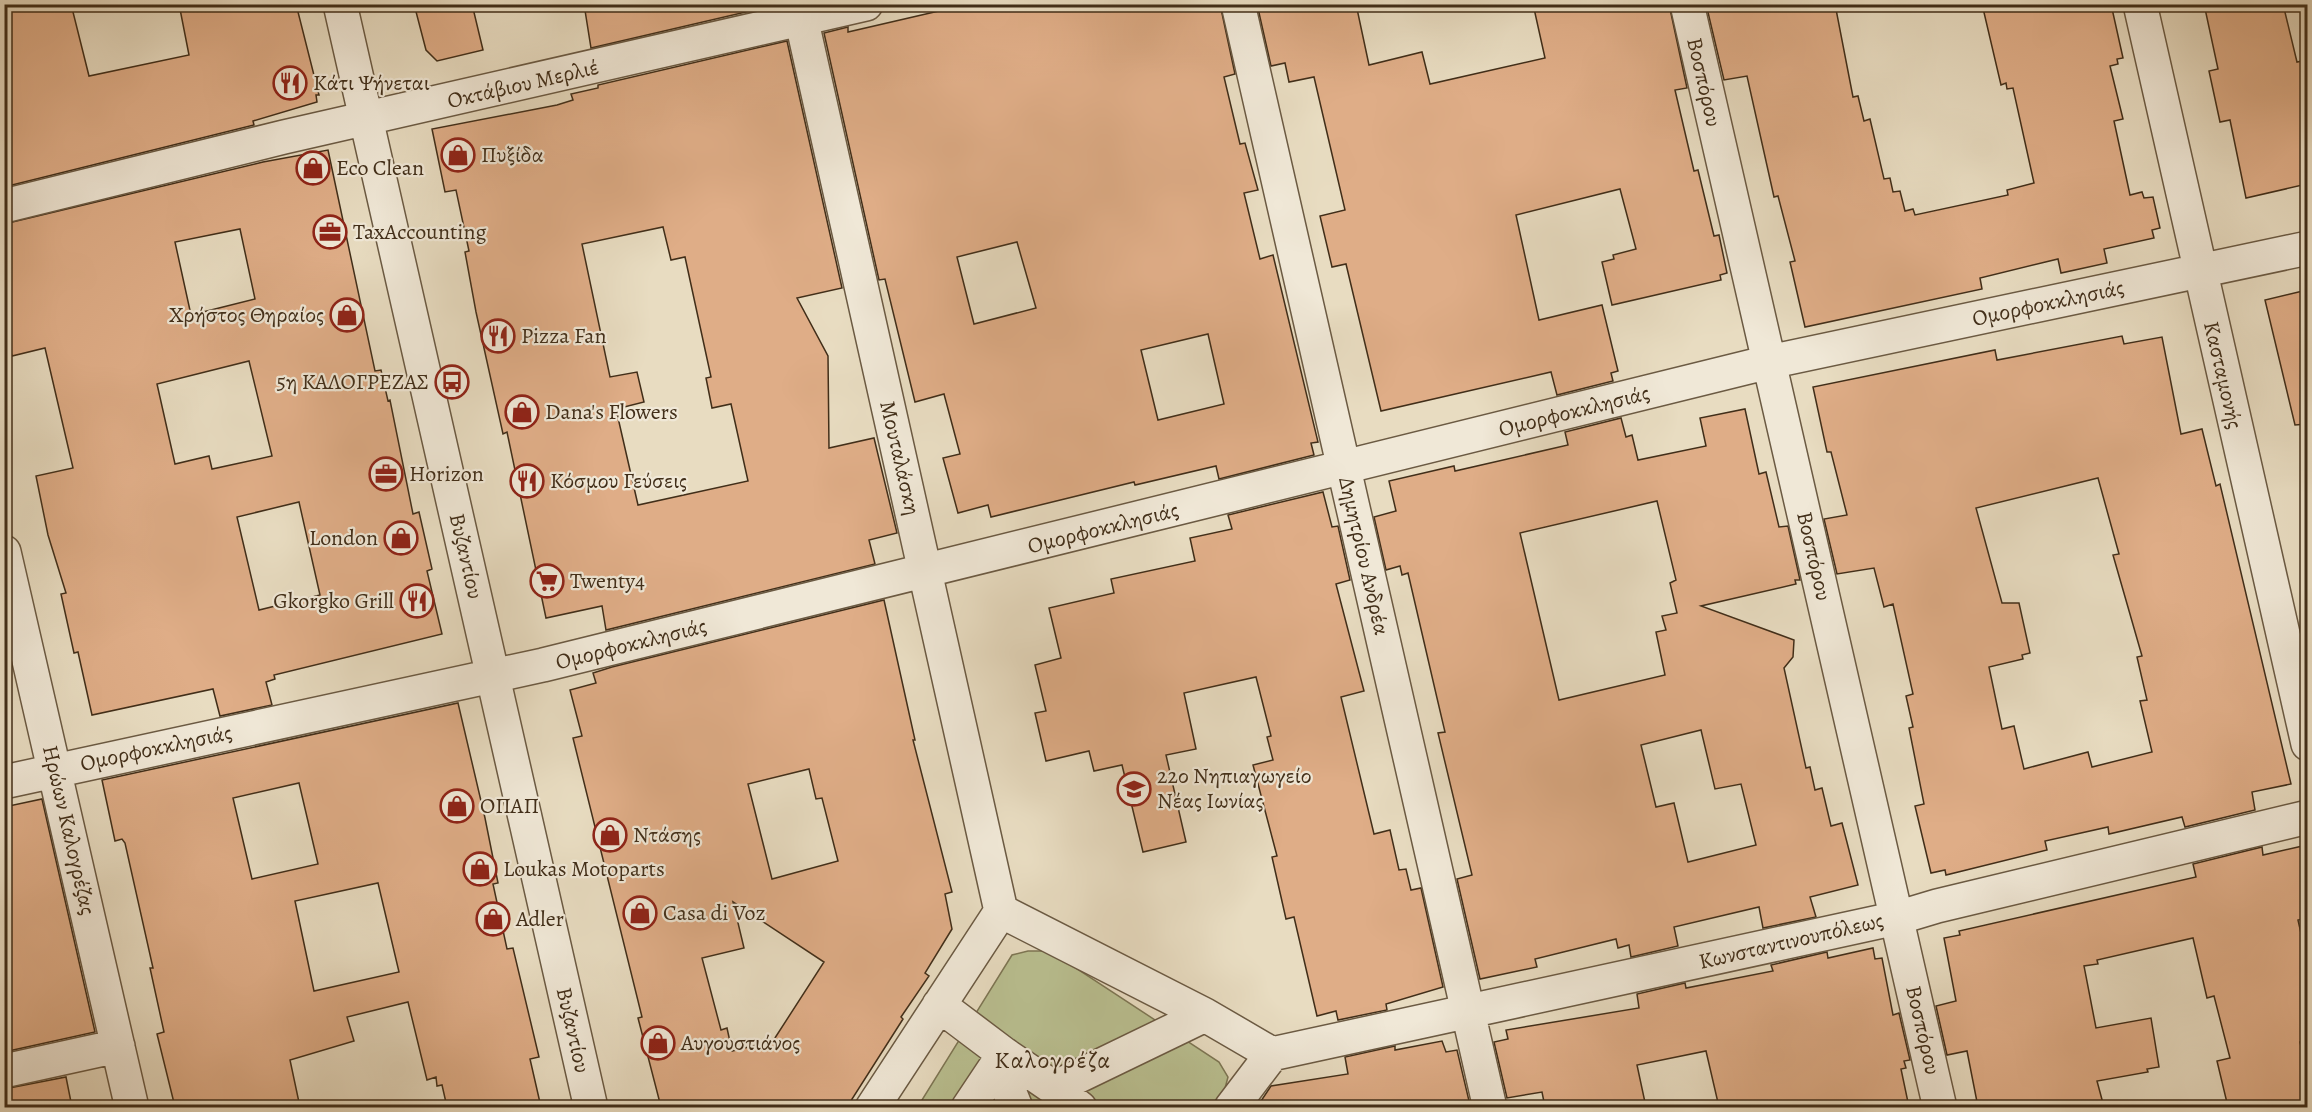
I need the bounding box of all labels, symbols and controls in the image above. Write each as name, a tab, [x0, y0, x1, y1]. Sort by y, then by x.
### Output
street label: Βοσπόρου	[1679, 34, 1729, 130]
street label: Οκτάβιου Μερλιέ	[444, 52, 602, 116]
restaurant icon: Κάτι Ψήνεται	[272, 65, 308, 101]
place label: Κάτι Ψήνεται	[313, 68, 430, 98]
shop icon: Πυξίδα	[440, 137, 476, 173]
place label: Πυξίδα	[481, 140, 544, 170]
shop icon: Eco Clean	[295, 150, 331, 186]
place label: Eco Clean	[336, 153, 424, 183]
office icon: TaxAccounting	[312, 214, 348, 250]
place label: TaxAccounting	[353, 217, 487, 247]
street label: Ομορφοκκλησιάς	[1969, 272, 2127, 334]
shop icon: Χρήστος Θηραίος	[329, 297, 365, 333]
place label: Χρήστος Θηραίος	[169, 300, 324, 330]
restaurant icon: Pizza Fan	[480, 318, 516, 354]
street label: Κασταμονής	[2196, 318, 2250, 432]
place label: Pizza Fan	[521, 321, 607, 351]
bus stop icon: 5η ΚΑΛΟΓΡΕΖΑΣ	[434, 364, 470, 400]
place label: 5η ΚΑΛΟΓΡΕΖΑΣ	[276, 367, 429, 397]
street label: Ομορφοκκλησιάς	[1495, 378, 1653, 444]
shop icon: Dana's Flowers	[504, 394, 540, 430]
place label: Dana's Flowers	[545, 397, 678, 427]
street label: Μουταλάσκη	[872, 398, 928, 518]
office icon: Horizon	[368, 456, 404, 492]
place label: Horizon	[409, 459, 484, 489]
restaurant icon: Κόσμου Γεύσεις	[509, 463, 545, 499]
place label: Κόσμου Γεύσεις	[550, 466, 687, 496]
street label: Δημητρίου Ανδρέα	[1331, 474, 1397, 638]
street label: Ομορφοκκλησιάς	[1024, 495, 1182, 561]
street label: Βοσπόρου	[1789, 508, 1839, 604]
street label: Βυζαντίου	[442, 510, 490, 602]
shop icon: London	[383, 520, 419, 556]
place label: London	[309, 523, 378, 553]
supermarket icon: Twenty4	[529, 563, 565, 599]
place label: Twenty4	[570, 566, 645, 596]
restaurant icon: Gkorgko Grill	[399, 583, 435, 619]
place label: Gkorgko Grill	[273, 586, 394, 616]
street label: Ομορφοκκλησιάς	[552, 611, 710, 677]
street label: Ομορφοκκλησιάς	[77, 717, 235, 779]
street label: Ηρώων Καλογρέζας	[35, 742, 103, 918]
place label: 22ο Νηπιαγωγείο Νέας Ιωνίας	[1157, 761, 1312, 816]
school or university icon: 22ο Νηπιαγωγείο Νέας Ιωνίας	[1116, 771, 1152, 807]
shop icon: ΟΠΑΠ	[439, 788, 475, 824]
place label: ΟΠΑΠ	[480, 791, 539, 821]
shop icon: Ντάσης	[592, 817, 628, 853]
place label: Ντάσης	[633, 820, 701, 850]
shop icon: Loukas Motoparts	[462, 851, 498, 887]
place label: Loukas Motoparts	[503, 854, 665, 884]
shop icon: Casa di Voz	[622, 895, 658, 931]
place label: Casa di Voz	[663, 898, 766, 928]
shop icon: Adler	[475, 901, 511, 937]
place label: Adler	[515, 904, 564, 934]
street label: Κωνσταντινουπόλεως	[1696, 905, 1886, 977]
street label: Βοσπόρου	[1898, 982, 1948, 1078]
street label: Βυζαντίου	[549, 984, 597, 1076]
shop icon: Αυγουστιάνος	[640, 1025, 676, 1061]
place label: Αυγουστιάνος	[680, 1028, 800, 1058]
district label: Καλογρέζα	[994, 1044, 1112, 1076]

